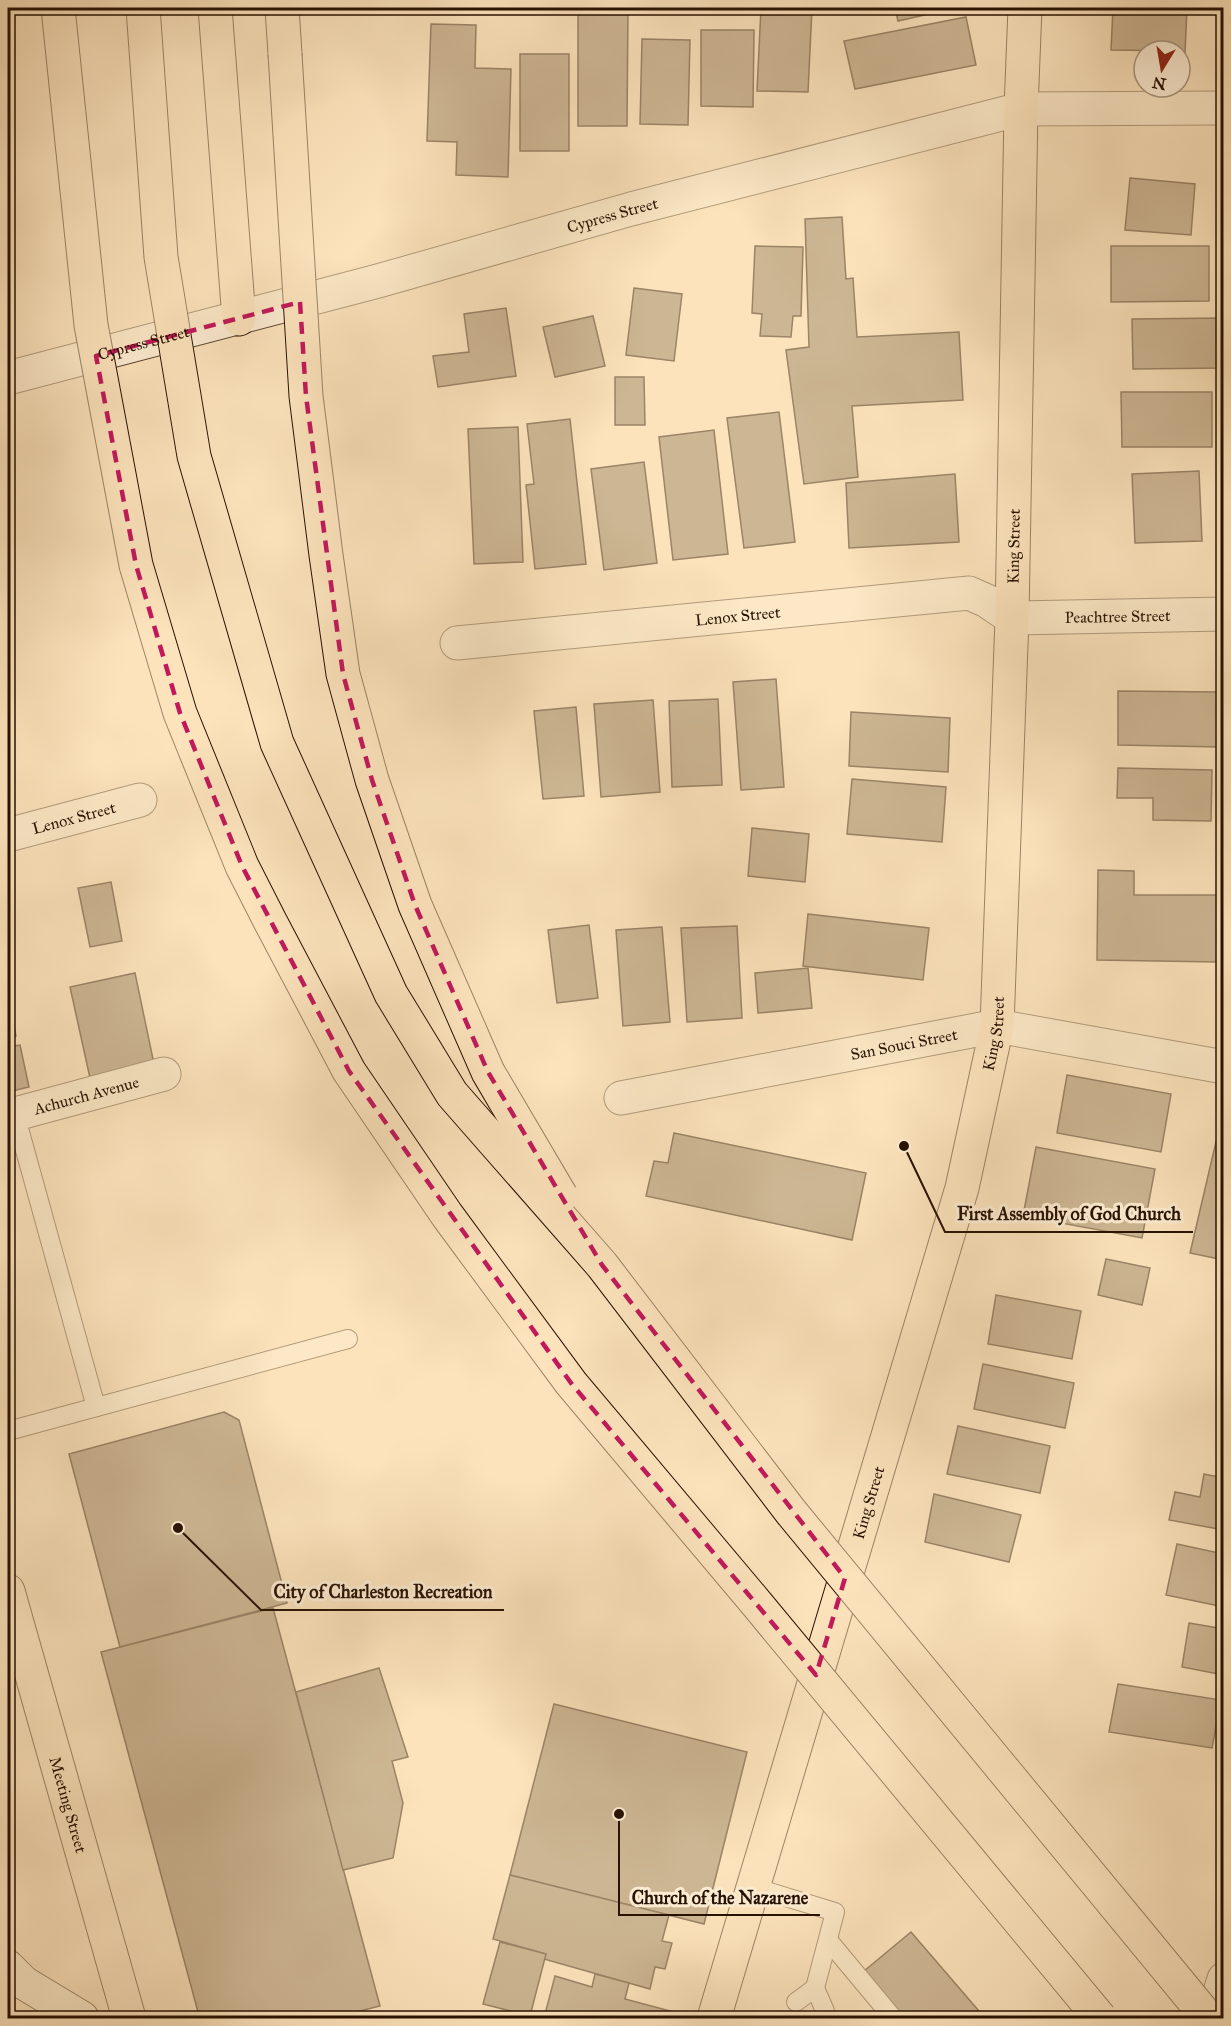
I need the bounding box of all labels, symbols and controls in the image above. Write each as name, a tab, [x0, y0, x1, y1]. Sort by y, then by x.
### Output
north arrow	[1132, 39, 1192, 99]
text: N	[1150, 73, 1168, 94]
street label: Cypress Street	[565, 193, 660, 237]
street label: Cypress Street	[96, 322, 192, 364]
street label: King Street	[1004, 508, 1024, 584]
street label: Lenox Street	[694, 602, 782, 630]
street label: Peachtree Street	[1065, 606, 1171, 627]
street label: Lenox Street	[30, 798, 118, 838]
street label: King Street	[979, 996, 1008, 1073]
street label: San Souci Street	[849, 1025, 959, 1064]
street label: Achurch Avenue	[31, 1072, 141, 1119]
callout: First Assembly of God Church	[945, 1196, 1193, 1232]
text: First Assembly of God Church	[957, 1203, 1182, 1226]
street label: King Street	[849, 1464, 888, 1541]
callout: City of Charleston Recreation	[261, 1574, 504, 1610]
text: City of Charleston Recreation	[273, 1581, 493, 1604]
street label: Meeting Street	[45, 1754, 91, 1855]
callout: Church of the Nazarene	[619, 1879, 820, 1915]
text: Church of the Nazarene	[632, 1887, 809, 1909]

